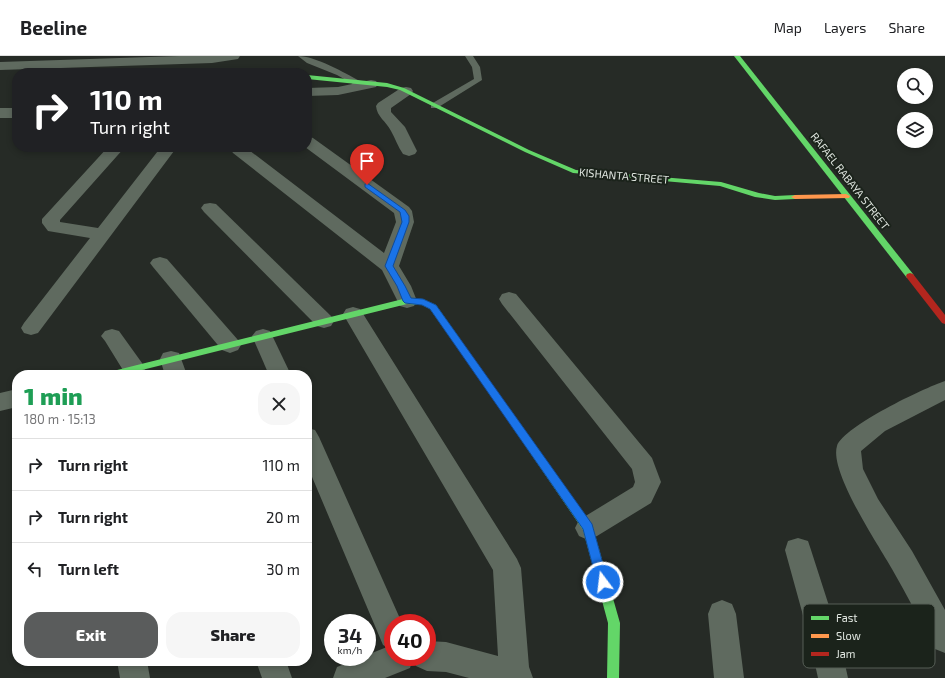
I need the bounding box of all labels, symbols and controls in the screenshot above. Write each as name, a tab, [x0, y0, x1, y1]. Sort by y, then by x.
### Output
text: Beeline	[20, 16, 87, 39]
text: Map	[774, 19, 802, 36]
text: Layers	[824, 19, 866, 36]
text: Share	[888, 19, 925, 36]
map controls	[897, 68, 933, 148]
button: search	[897, 68, 933, 104]
text: 110 m	[90, 82, 163, 116]
icon: right	[24, 84, 76, 136]
button: layers	[897, 112, 933, 148]
text: Turn right	[90, 116, 170, 138]
street label: RAFAEL RABAYA STREET	[809, 130, 893, 232]
pin	[350, 144, 384, 185]
icon: arrive	[356, 150, 378, 172]
street label: KISHANTA STREET	[578, 165, 670, 186]
text: 1 min	[24, 381, 83, 410]
button: close	[258, 383, 300, 425]
text: 180 m · 15:13	[24, 411, 96, 427]
icon: right	[24, 454, 46, 476]
text: Turn right	[58, 456, 128, 474]
text: 110 m	[263, 456, 300, 474]
icon: right	[24, 506, 46, 528]
text: Turn right	[58, 508, 128, 526]
text: 20 m	[266, 508, 300, 526]
icon: left	[24, 558, 46, 580]
text: Turn left	[58, 560, 119, 578]
text: 30 m	[266, 560, 300, 578]
position arrow	[582, 561, 624, 603]
legend	[803, 604, 935, 668]
text: Fast	[836, 611, 858, 624]
button: Exit	[24, 612, 158, 658]
button: Share	[166, 612, 300, 658]
speed limit sign: 40	[384, 614, 436, 666]
text: 34	[338, 623, 362, 647]
text: Slow	[836, 629, 861, 642]
text: km/h	[338, 644, 362, 656]
text: Jam	[836, 647, 855, 660]

